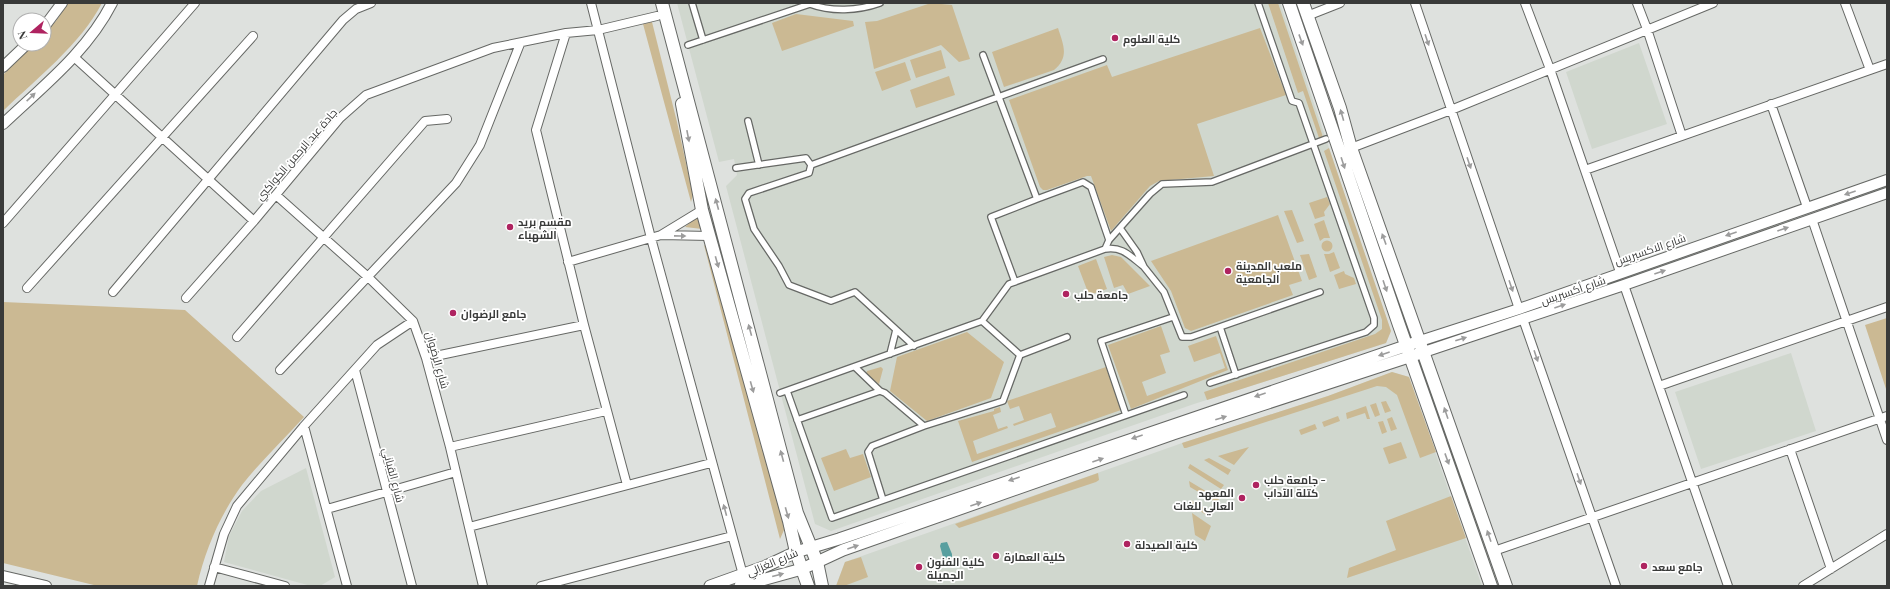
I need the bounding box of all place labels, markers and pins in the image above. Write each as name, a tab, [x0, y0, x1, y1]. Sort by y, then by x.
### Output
place label: كلية العلوم	[1123, 31, 1180, 47]
marker: كلية العلوم	[1110, 33, 1120, 43]
place label: مقسم بريد الشهباء	[518, 214, 571, 243]
marker: مقسم بريد الشهباء	[505, 222, 515, 232]
place label: ملعب المدينة الجامعية	[1236, 258, 1302, 286]
marker: ملعب المدينة الجامعية	[1223, 266, 1233, 276]
place label: جامعة حلب	[1074, 287, 1128, 302]
marker: جامعة حلب	[1061, 289, 1071, 299]
place label: جامع الرضوان	[461, 306, 526, 322]
marker: جامع الرضوان	[448, 308, 458, 318]
place label: جامعة حلب - كتلة الآداب	[1264, 472, 1326, 500]
marker: جامعة حلب - كتلة الآداب	[1251, 480, 1261, 490]
place label: المعهد العالي للغات	[1174, 485, 1234, 516]
marker: المعهد العالي للغات	[1237, 493, 1247, 503]
place label: كلية الصيدلة	[1135, 537, 1198, 552]
marker: كلية الصيدلة	[1122, 539, 1132, 549]
place label: كلية العمارة	[1004, 549, 1065, 564]
marker: كلية العمارة	[991, 551, 1001, 561]
place label: كلية الفنون الجميلة	[927, 554, 985, 582]
place label: جامع سعد	[1652, 559, 1703, 575]
marker: جامع سعد	[1639, 561, 1649, 571]
marker: كلية الفنون الجميلة	[914, 562, 924, 572]

